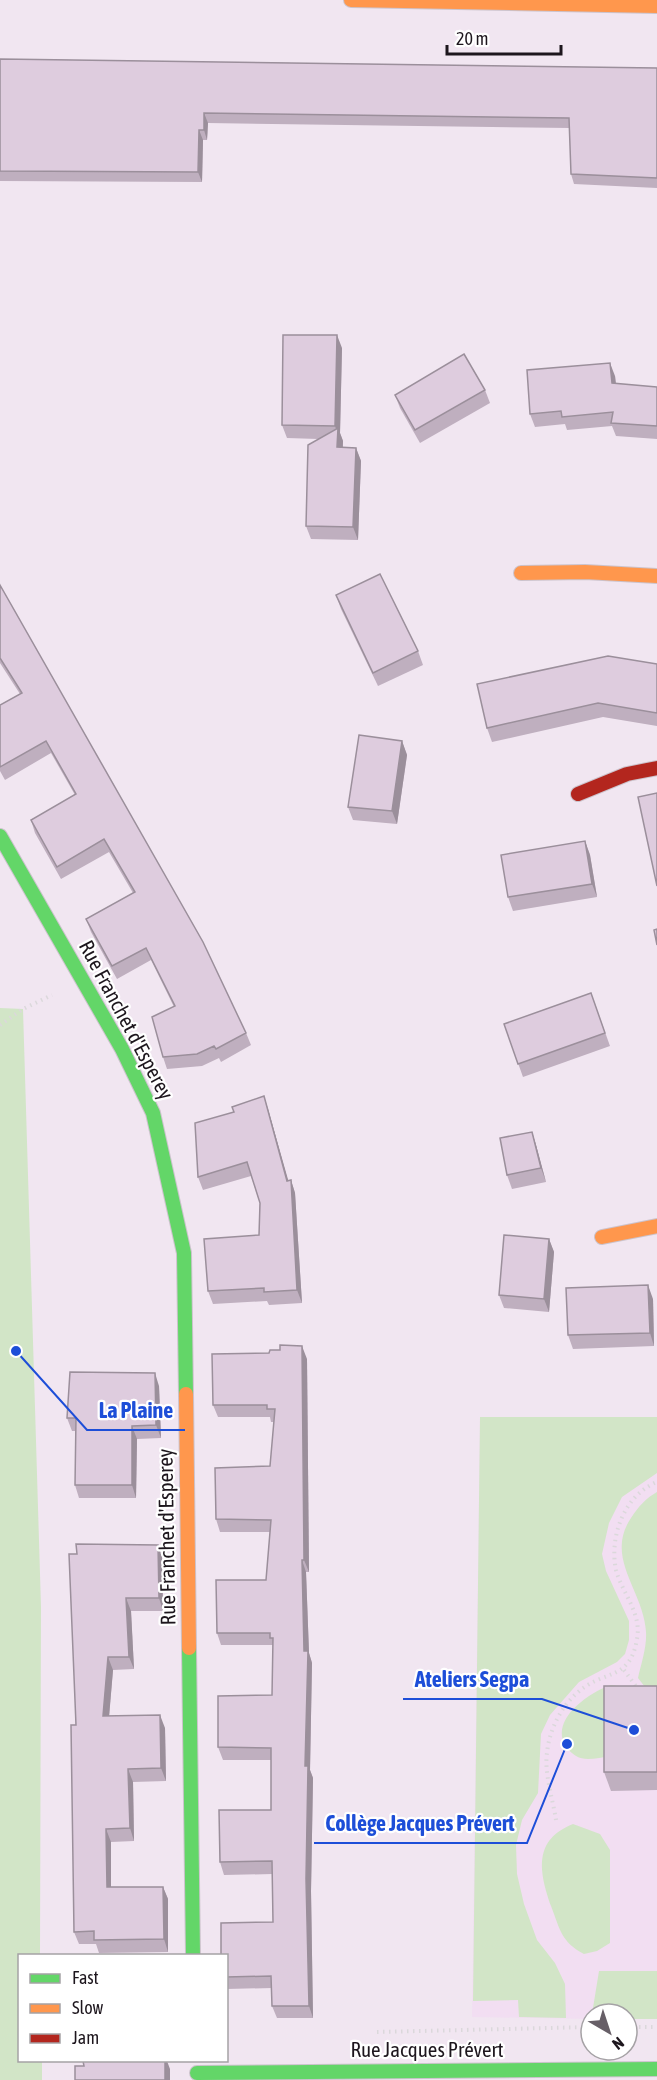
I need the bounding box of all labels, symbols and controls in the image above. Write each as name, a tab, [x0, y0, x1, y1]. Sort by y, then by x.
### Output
scale bar	[447, 18, 561, 56]
text: 20 m	[456, 28, 488, 49]
street label: Rue Franchet d'Esperey	[75, 936, 179, 1103]
callout: La Plaine	[87, 1390, 185, 1430]
text: La Plaine	[99, 1397, 173, 1423]
street label: Rue Franchet d'Esperey	[152, 1448, 180, 1626]
callout: Ateliers Segpa	[403, 1659, 542, 1699]
text: Ateliers Segpa	[414, 1666, 529, 1692]
callout: Collège Jacques Prévert	[314, 1803, 527, 1843]
text: Collège Jacques Prévert	[325, 1810, 515, 1836]
legend	[18, 1954, 228, 2062]
text: Fast	[72, 1967, 99, 1988]
text: Slow	[72, 1997, 103, 2018]
north arrow	[579, 2002, 639, 2062]
text: Jam	[72, 2027, 99, 2048]
text: N	[609, 2034, 628, 2054]
street label: Rue Jacques Prévert	[350, 2037, 504, 2061]

